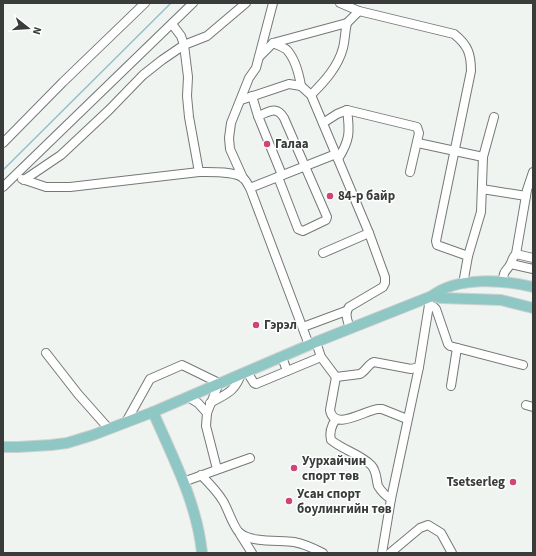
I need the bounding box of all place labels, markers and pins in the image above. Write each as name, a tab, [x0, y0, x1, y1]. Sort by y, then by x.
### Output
place label: Галаа	[275, 135, 309, 153]
marker: Галаа	[262, 139, 272, 149]
place label: 84-р байр	[338, 187, 395, 205]
marker: 84-р байр	[325, 191, 335, 201]
place label: Гэрэл	[264, 316, 297, 334]
marker: Гэрэл	[251, 320, 261, 330]
place label: Уурхайчин спорт төв	[302, 452, 366, 485]
marker: Уурхайчин спорт төв	[289, 463, 299, 473]
place label: Tsetserleg	[446, 473, 505, 491]
marker: Tsetserleg	[508, 477, 518, 487]
place label: Усан спорт боулингийн төв	[297, 485, 392, 518]
marker: Усан спорт боулингийн төв	[284, 496, 294, 506]

